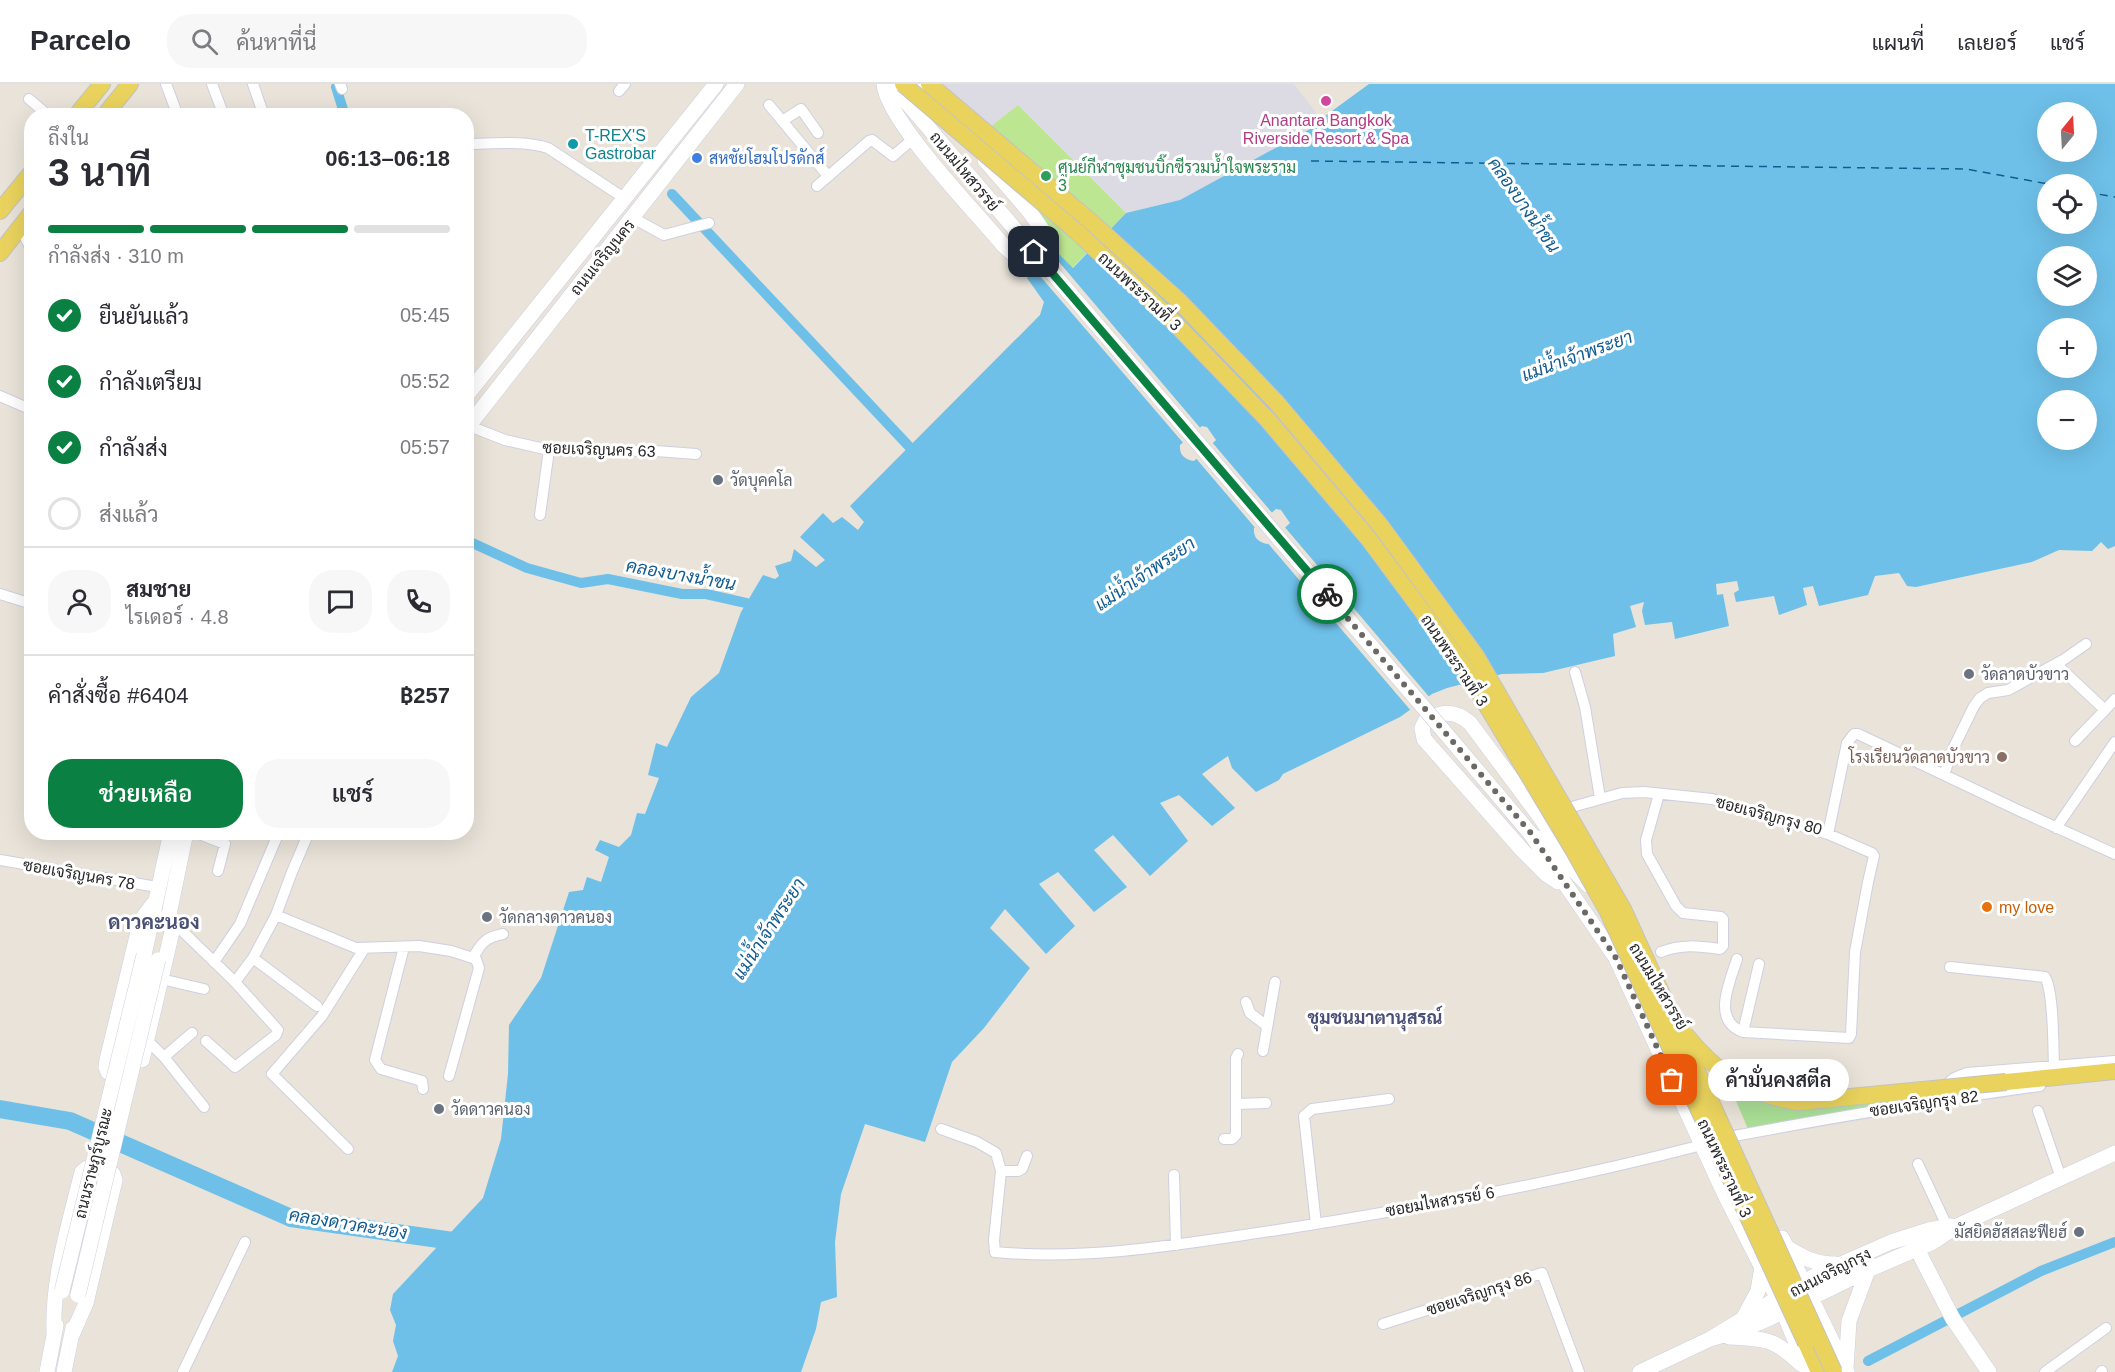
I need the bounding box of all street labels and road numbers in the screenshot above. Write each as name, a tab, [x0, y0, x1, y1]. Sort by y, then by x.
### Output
street label: ถนนมไหสวรรย์	[927, 126, 1006, 214]
street label: ถนนเจริญนคร	[566, 215, 639, 299]
street label: ถนนพระรามที่ 3	[1095, 244, 1189, 334]
street label: ซอยเจริญนคร 63	[542, 438, 656, 461]
street label: ถนนพระรามที่ 3	[1418, 608, 1496, 709]
street label: ซอยเจริญกรุง 80	[1713, 792, 1824, 841]
street label: ซอยเจริญนคร 78	[22, 855, 136, 894]
street label: ถนนมไหสวรรย์	[1626, 938, 1695, 1033]
street label: ซอยเจริญกรุง 82	[1868, 1086, 1980, 1123]
street label: ถนนราษฎร์บูรณะ	[68, 1105, 118, 1221]
street label: ถนนพระรามที่ 3	[1694, 1114, 1760, 1220]
street label: ซอยมไหสวรรย์ 6	[1384, 1180, 1496, 1219]
street label: ถนนเจริญกรุง	[1786, 1244, 1875, 1303]
street label: ซอยเจริญกรุง 86	[1424, 1267, 1535, 1321]

